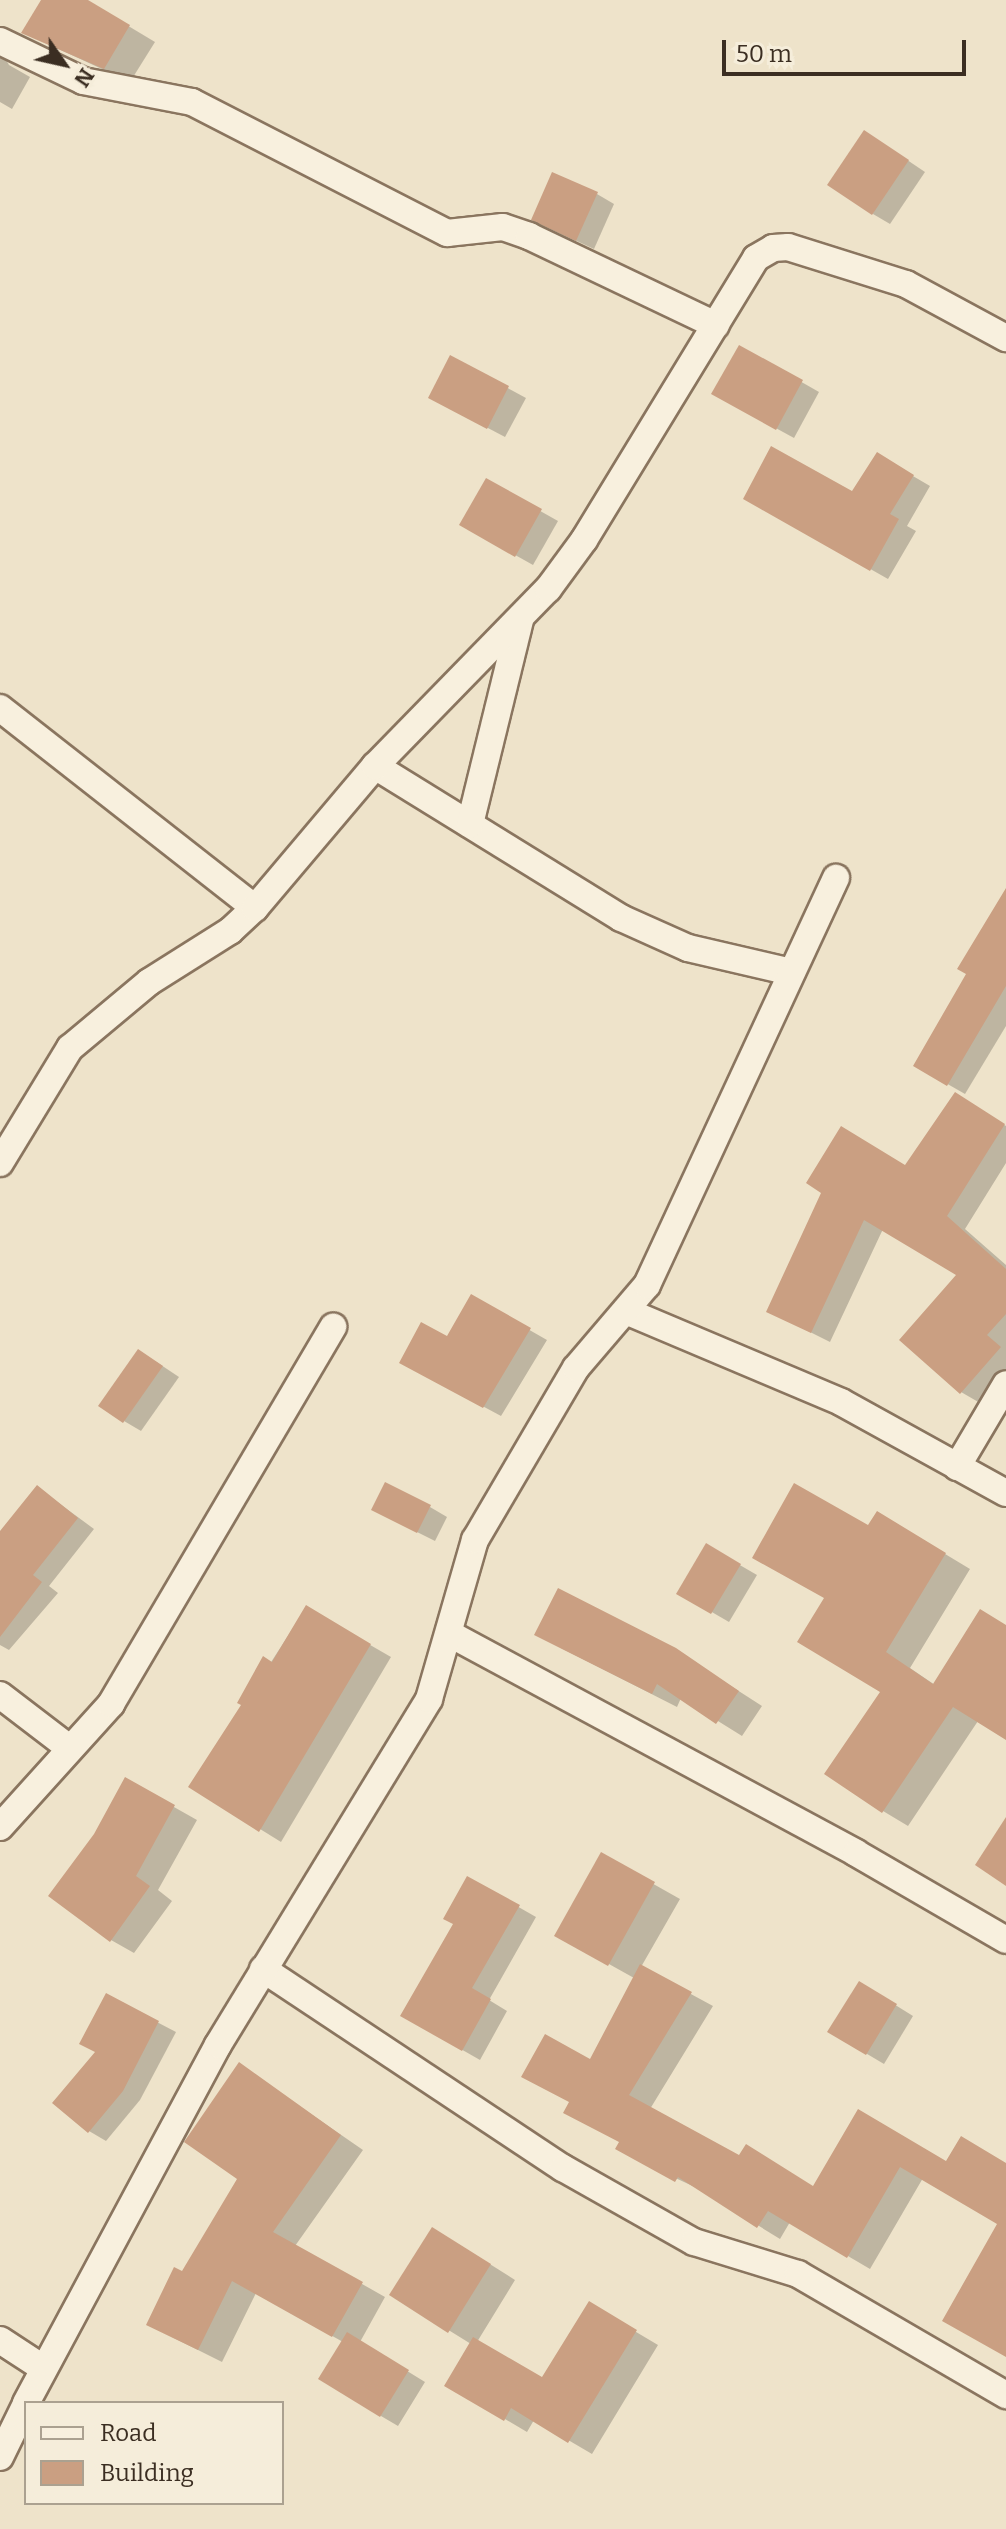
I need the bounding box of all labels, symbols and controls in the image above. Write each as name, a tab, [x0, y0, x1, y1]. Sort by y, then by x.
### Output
north arrow	[24, 24, 104, 104]
scale bar	[726, 24, 970, 74]
text: 50 m	[736, 40, 792, 68]
text: N	[68, 63, 100, 92]
legend	[24, 2401, 284, 2505]
text: Road	[100, 2419, 156, 2447]
text: Building	[100, 2459, 194, 2487]

